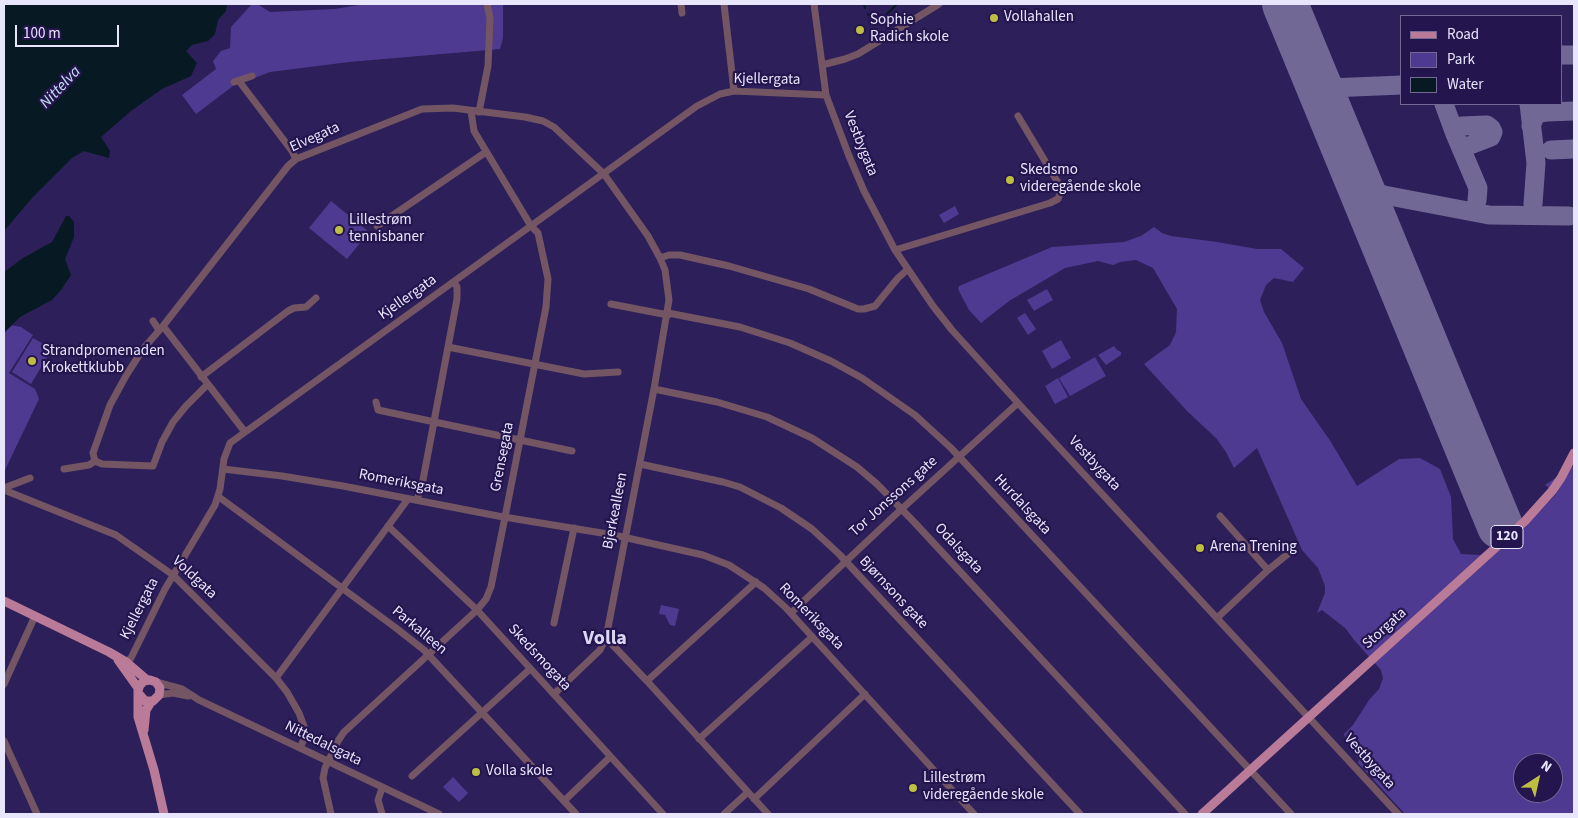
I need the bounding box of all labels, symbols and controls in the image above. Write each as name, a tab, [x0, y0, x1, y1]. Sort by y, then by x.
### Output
place label: Vollahallen	[1004, 9, 1074, 27]
place label: Sophie Radich skole	[870, 12, 949, 47]
marker: Vollahallen	[988, 12, 1000, 24]
scale bar	[18, 15, 121, 47]
legend	[1400, 15, 1563, 105]
text: 100 m	[23, 23, 61, 44]
marker: Sophie Radich skole	[854, 24, 866, 36]
text: Road	[1447, 24, 1479, 45]
text: Park	[1447, 49, 1475, 70]
water label: Nittelva	[37, 63, 85, 113]
street label: Kjellergata	[733, 70, 801, 90]
text: Water	[1447, 74, 1483, 95]
street label: Vestbygata	[839, 109, 881, 179]
street label: Elvegata	[287, 119, 343, 157]
place label: Skedsmo videregående skole	[1020, 162, 1141, 197]
marker: Skedsmo videregående skole	[1004, 174, 1016, 186]
place label: Lillestrøm tennisbaner	[349, 212, 424, 247]
marker: Lillestrøm tennisbaner	[333, 224, 345, 236]
street label: Kjellergata	[375, 271, 441, 325]
place label: Strandpromenaden Krokettklubb	[42, 343, 165, 378]
marker: Strandpromenaden Krokettklubb	[26, 355, 38, 367]
street label: Grensegata	[487, 421, 519, 493]
street label: Vestbygata	[1064, 433, 1124, 495]
street label: Tor Jonssons gate	[846, 453, 942, 541]
street label: Romeriksgata	[357, 466, 445, 500]
street label: Bjerkealleen	[600, 471, 632, 551]
street label: Hurdalsgata	[990, 471, 1054, 539]
street label: Odalsgata	[930, 520, 986, 578]
road number: 120	[1491, 526, 1523, 548]
place label: Arena Trening	[1210, 539, 1297, 557]
marker: Arena Trening	[1194, 542, 1206, 554]
street label: Voldgata	[168, 553, 220, 603]
street label: Bjørnsons gate	[855, 553, 931, 633]
street label: Kjellergata	[117, 575, 163, 643]
street label: Romeriksgata	[775, 580, 847, 654]
street label: Parkalleen	[388, 603, 450, 659]
street label: Storgata	[1359, 605, 1411, 653]
street label: Skedsmogata	[504, 621, 574, 695]
district label: Volla	[583, 628, 627, 652]
street label: Nittedalsgata	[282, 718, 364, 770]
street label: Vestbygata	[1339, 731, 1399, 793]
north arrow	[1513, 753, 1563, 803]
text: N	[1536, 756, 1556, 777]
place label: Volla skole	[486, 763, 553, 781]
marker: Volla skole	[470, 766, 482, 778]
place label: Lillestrøm videregående skole	[923, 770, 1044, 805]
marker: Lillestrøm videregående skole	[907, 782, 919, 794]

